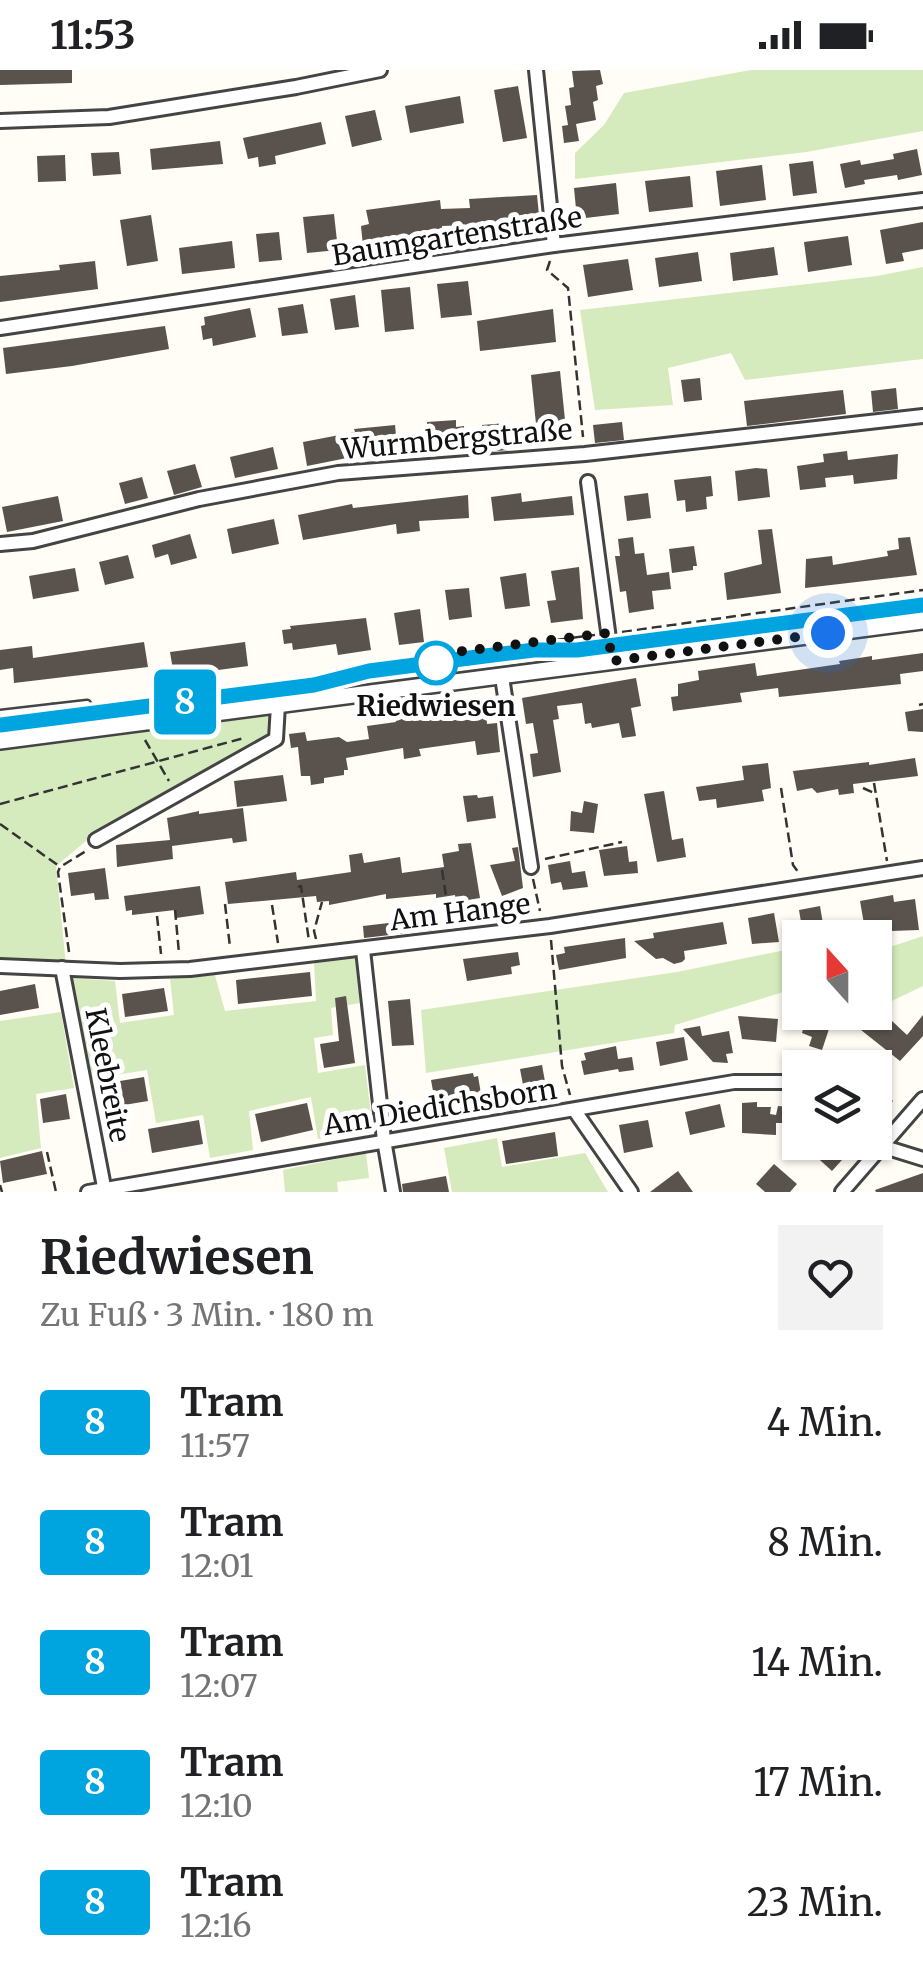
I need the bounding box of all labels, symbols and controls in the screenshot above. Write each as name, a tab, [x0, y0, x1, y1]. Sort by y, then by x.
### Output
text: 11:53	[50, 12, 135, 59]
street label: Baumgartenstraße	[329, 198, 585, 274]
street label: Wurmbergstraße	[339, 411, 574, 467]
your location	[803, 608, 853, 658]
marker: Riedwiesen	[415, 642, 457, 684]
line badge: 8	[152, 670, 218, 734]
text: 8	[174, 680, 196, 724]
place label: Riedwiesen	[356, 688, 516, 724]
street label: Am Hange	[387, 886, 532, 939]
north arrow	[782, 920, 892, 1030]
map controls	[782, 920, 892, 1160]
street label: Kleebreite	[77, 1005, 139, 1145]
button: layers	[782, 1050, 892, 1160]
street label: Am Diedichsborn	[320, 1071, 559, 1143]
button: heart	[778, 1225, 883, 1330]
text: Riedwiesen	[40, 1227, 314, 1287]
text: Zu Fuß · 3 Min. · 180 m	[40, 1295, 374, 1335]
text: Tram	[180, 1379, 284, 1426]
text: 4 Min.	[766, 1399, 883, 1446]
text: 8	[84, 1400, 106, 1444]
text: 11:57	[180, 1426, 250, 1466]
text: Tram	[180, 1499, 284, 1546]
text: 8 Min.	[767, 1519, 883, 1566]
text: 8	[84, 1520, 106, 1564]
text: 12:01	[180, 1546, 254, 1586]
text: Tram	[180, 1619, 284, 1666]
text: 14 Min.	[751, 1639, 883, 1686]
text: 8	[84, 1640, 106, 1684]
text: 12:07	[180, 1666, 258, 1706]
text: Tram	[180, 1739, 284, 1786]
text: 17 Min.	[753, 1759, 883, 1806]
text: 8	[84, 1760, 106, 1804]
text: 12:10	[180, 1786, 253, 1826]
text: Tram	[180, 1859, 284, 1906]
text: 23 Min.	[747, 1879, 883, 1926]
text: 8	[84, 1880, 106, 1924]
text: 12:16	[180, 1906, 251, 1946]

